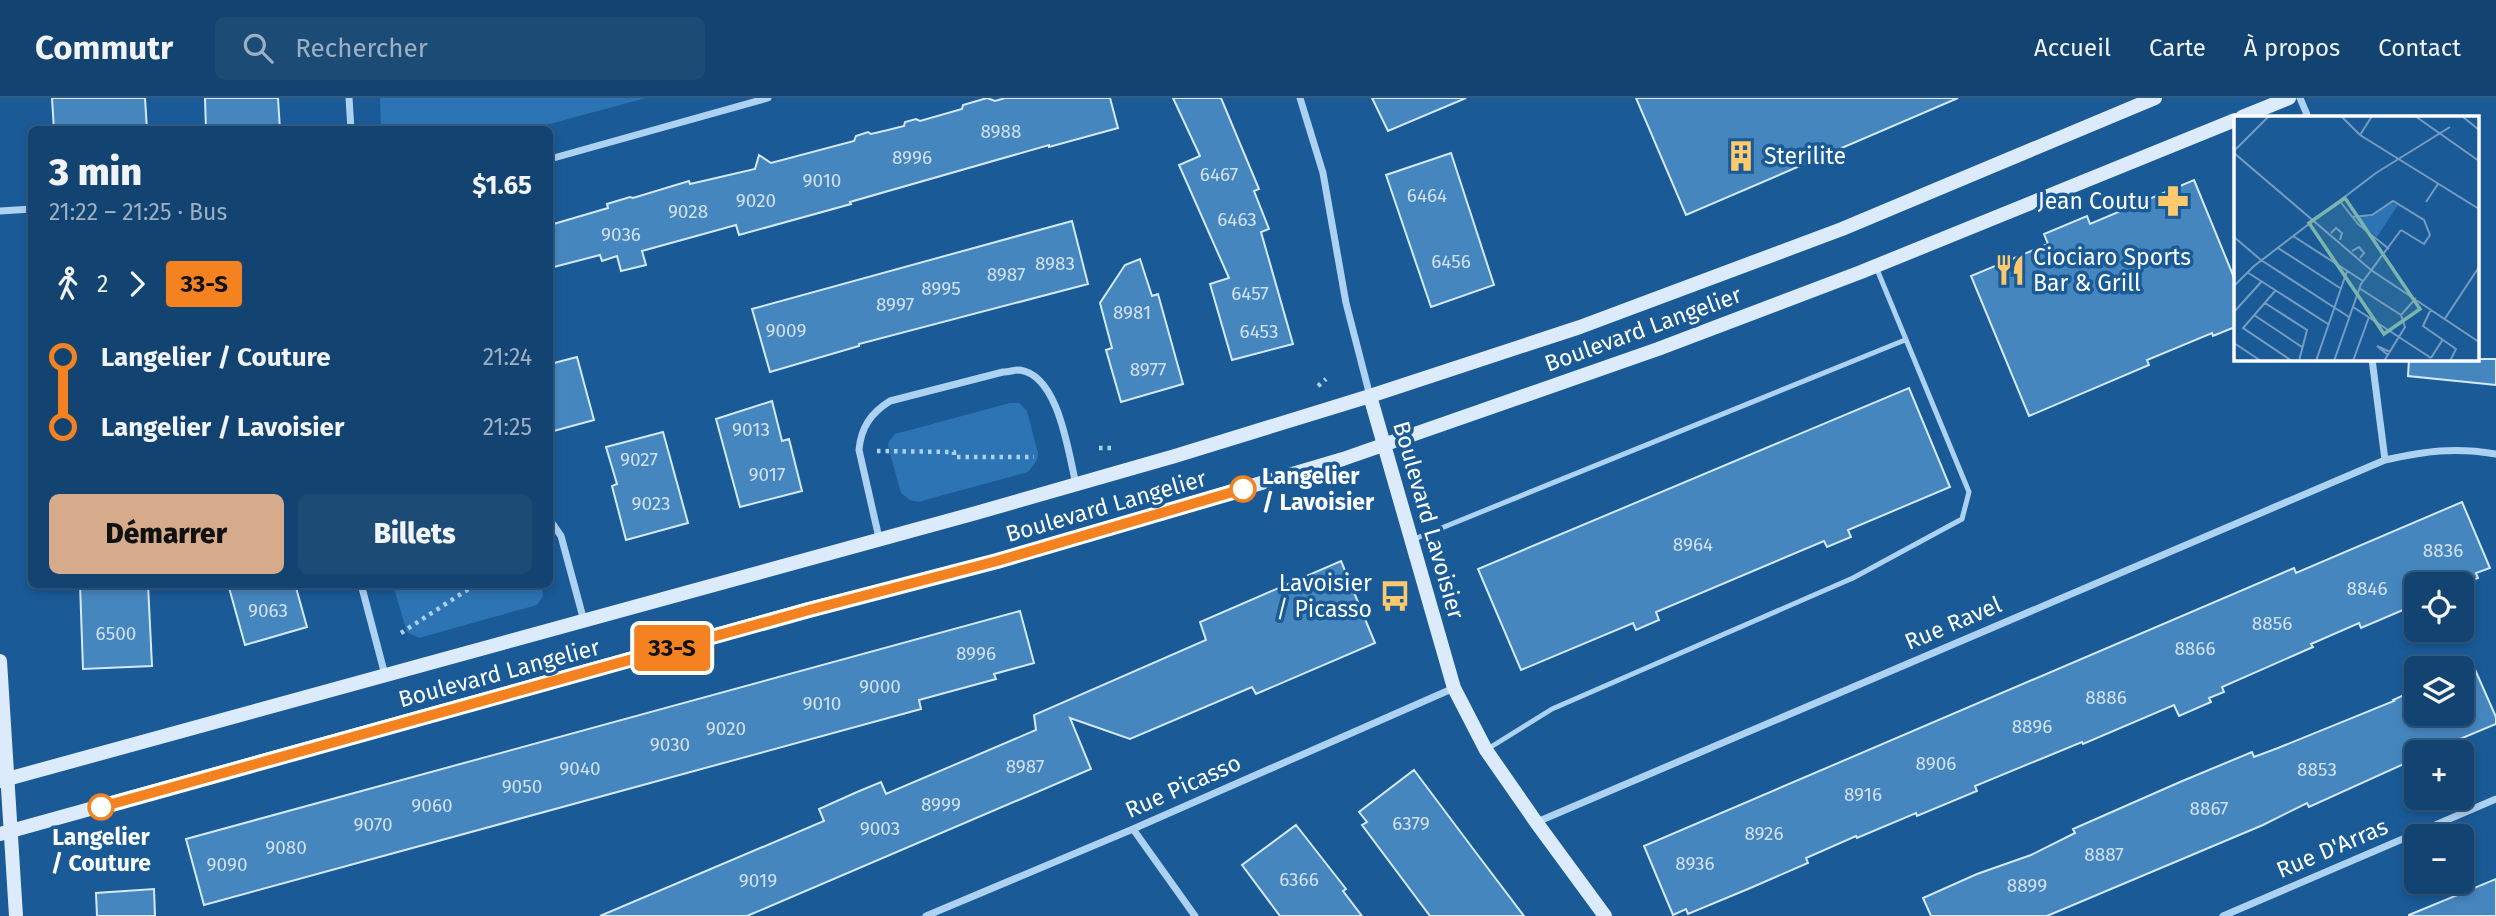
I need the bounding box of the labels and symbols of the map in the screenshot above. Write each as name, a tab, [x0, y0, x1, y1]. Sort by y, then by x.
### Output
inset map	[2234, 116, 2478, 360]
house number: 8988	[980, 120, 1022, 143]
building icon: Sterilite	[1724, 139, 1758, 173]
place label: Sterilite	[1764, 142, 1846, 170]
house number: 8996	[892, 146, 932, 169]
house number: 6467	[1200, 163, 1238, 186]
house number: 9010	[803, 169, 841, 192]
house number: 6464	[1407, 184, 1447, 207]
pharmacy icon: Jean Coutu	[2156, 184, 2190, 218]
place label: Jean Coutu	[2038, 187, 2150, 215]
house number: 9020	[736, 189, 776, 212]
house number: 9028	[668, 200, 708, 223]
house number: 6463	[1217, 208, 1257, 231]
house number: 9036	[601, 223, 641, 246]
place label: Ciociaro Sports Bar & Grill	[2033, 243, 2191, 297]
house number: 6456	[1431, 250, 1471, 273]
house number: 8983	[1035, 252, 1075, 275]
restaurant icon: Ciociaro Sports Bar & Grill	[1993, 253, 2027, 287]
house number: 8987	[987, 263, 1025, 286]
house number: 8995	[921, 277, 961, 300]
street label: Boulevard Langelier	[1541, 280, 1745, 378]
house number: 6457	[1231, 282, 1269, 305]
house number: 8997	[876, 293, 914, 316]
house number: 8981	[1113, 301, 1151, 324]
house number: 9009	[766, 319, 807, 342]
house number: 6453	[1240, 320, 1278, 343]
house number: 8977	[1130, 358, 1166, 381]
house number: 9013	[732, 418, 770, 441]
street label: Boulevard Lavoisier	[1387, 418, 1471, 622]
house number: 9027	[620, 448, 658, 471]
place label: Langelier / Lavoisier	[1262, 462, 1375, 516]
house number: 9017	[749, 463, 785, 486]
street label: Boulevard Langelier	[1002, 464, 1210, 548]
marker: Langelier / Lavoisier	[1230, 476, 1256, 502]
house number: 9023	[631, 492, 671, 515]
house number: 8964	[1673, 533, 1713, 556]
house number: 8836	[2423, 539, 2463, 562]
place label: Lavoisier / Picasso	[1276, 569, 1372, 623]
house number: 8846	[2346, 577, 2388, 600]
bus stop icon: Lavoisier / Picasso	[1378, 579, 1412, 613]
street label: Rue Ravel	[1900, 590, 2006, 656]
house number: 9063	[248, 599, 288, 622]
house number: 8856	[2252, 612, 2292, 635]
house number: 6500	[96, 622, 136, 645]
line badge: 33-S	[623, 625, 721, 671]
street label: Boulevard Langelier	[395, 633, 603, 713]
house number: 8866	[2174, 637, 2216, 660]
house number: 8996	[956, 642, 996, 665]
house number: 9000	[859, 675, 901, 698]
house number: 8886	[2085, 686, 2127, 709]
house number: 9010	[803, 692, 841, 715]
house number: 8896	[2012, 715, 2052, 738]
house number: 9020	[706, 717, 746, 740]
house number: 9030	[650, 733, 690, 756]
street label: Rue Picasso	[1121, 748, 1245, 824]
house number: 8906	[1916, 752, 1956, 775]
house number: 8987	[1006, 755, 1044, 778]
house number: 9040	[559, 757, 601, 780]
house number: 8853	[2297, 758, 2337, 781]
house number: 9050	[502, 775, 542, 798]
house number: 8916	[1844, 783, 1882, 806]
house number: 8999	[921, 793, 961, 816]
marker: Langelier / Couture	[88, 794, 114, 820]
house number: 9060	[411, 794, 453, 817]
house number: 8867	[2189, 797, 2229, 820]
house number: 6379	[1392, 812, 1430, 835]
street label: Rue D'Arras	[2272, 812, 2392, 884]
house number: 9070	[353, 813, 393, 836]
house number: 9003	[860, 817, 900, 840]
house number: 8926	[1744, 822, 1784, 845]
place label: Langelier / Couture	[51, 823, 151, 877]
house number: 9080	[265, 836, 307, 859]
house number: 8887	[2084, 843, 2124, 866]
house number: 8936	[1675, 852, 1715, 875]
house number: 9090	[207, 853, 247, 876]
house number: 6366	[1279, 868, 1319, 891]
house number: 9019	[739, 869, 777, 892]
house number: 8899	[2007, 874, 2047, 897]

